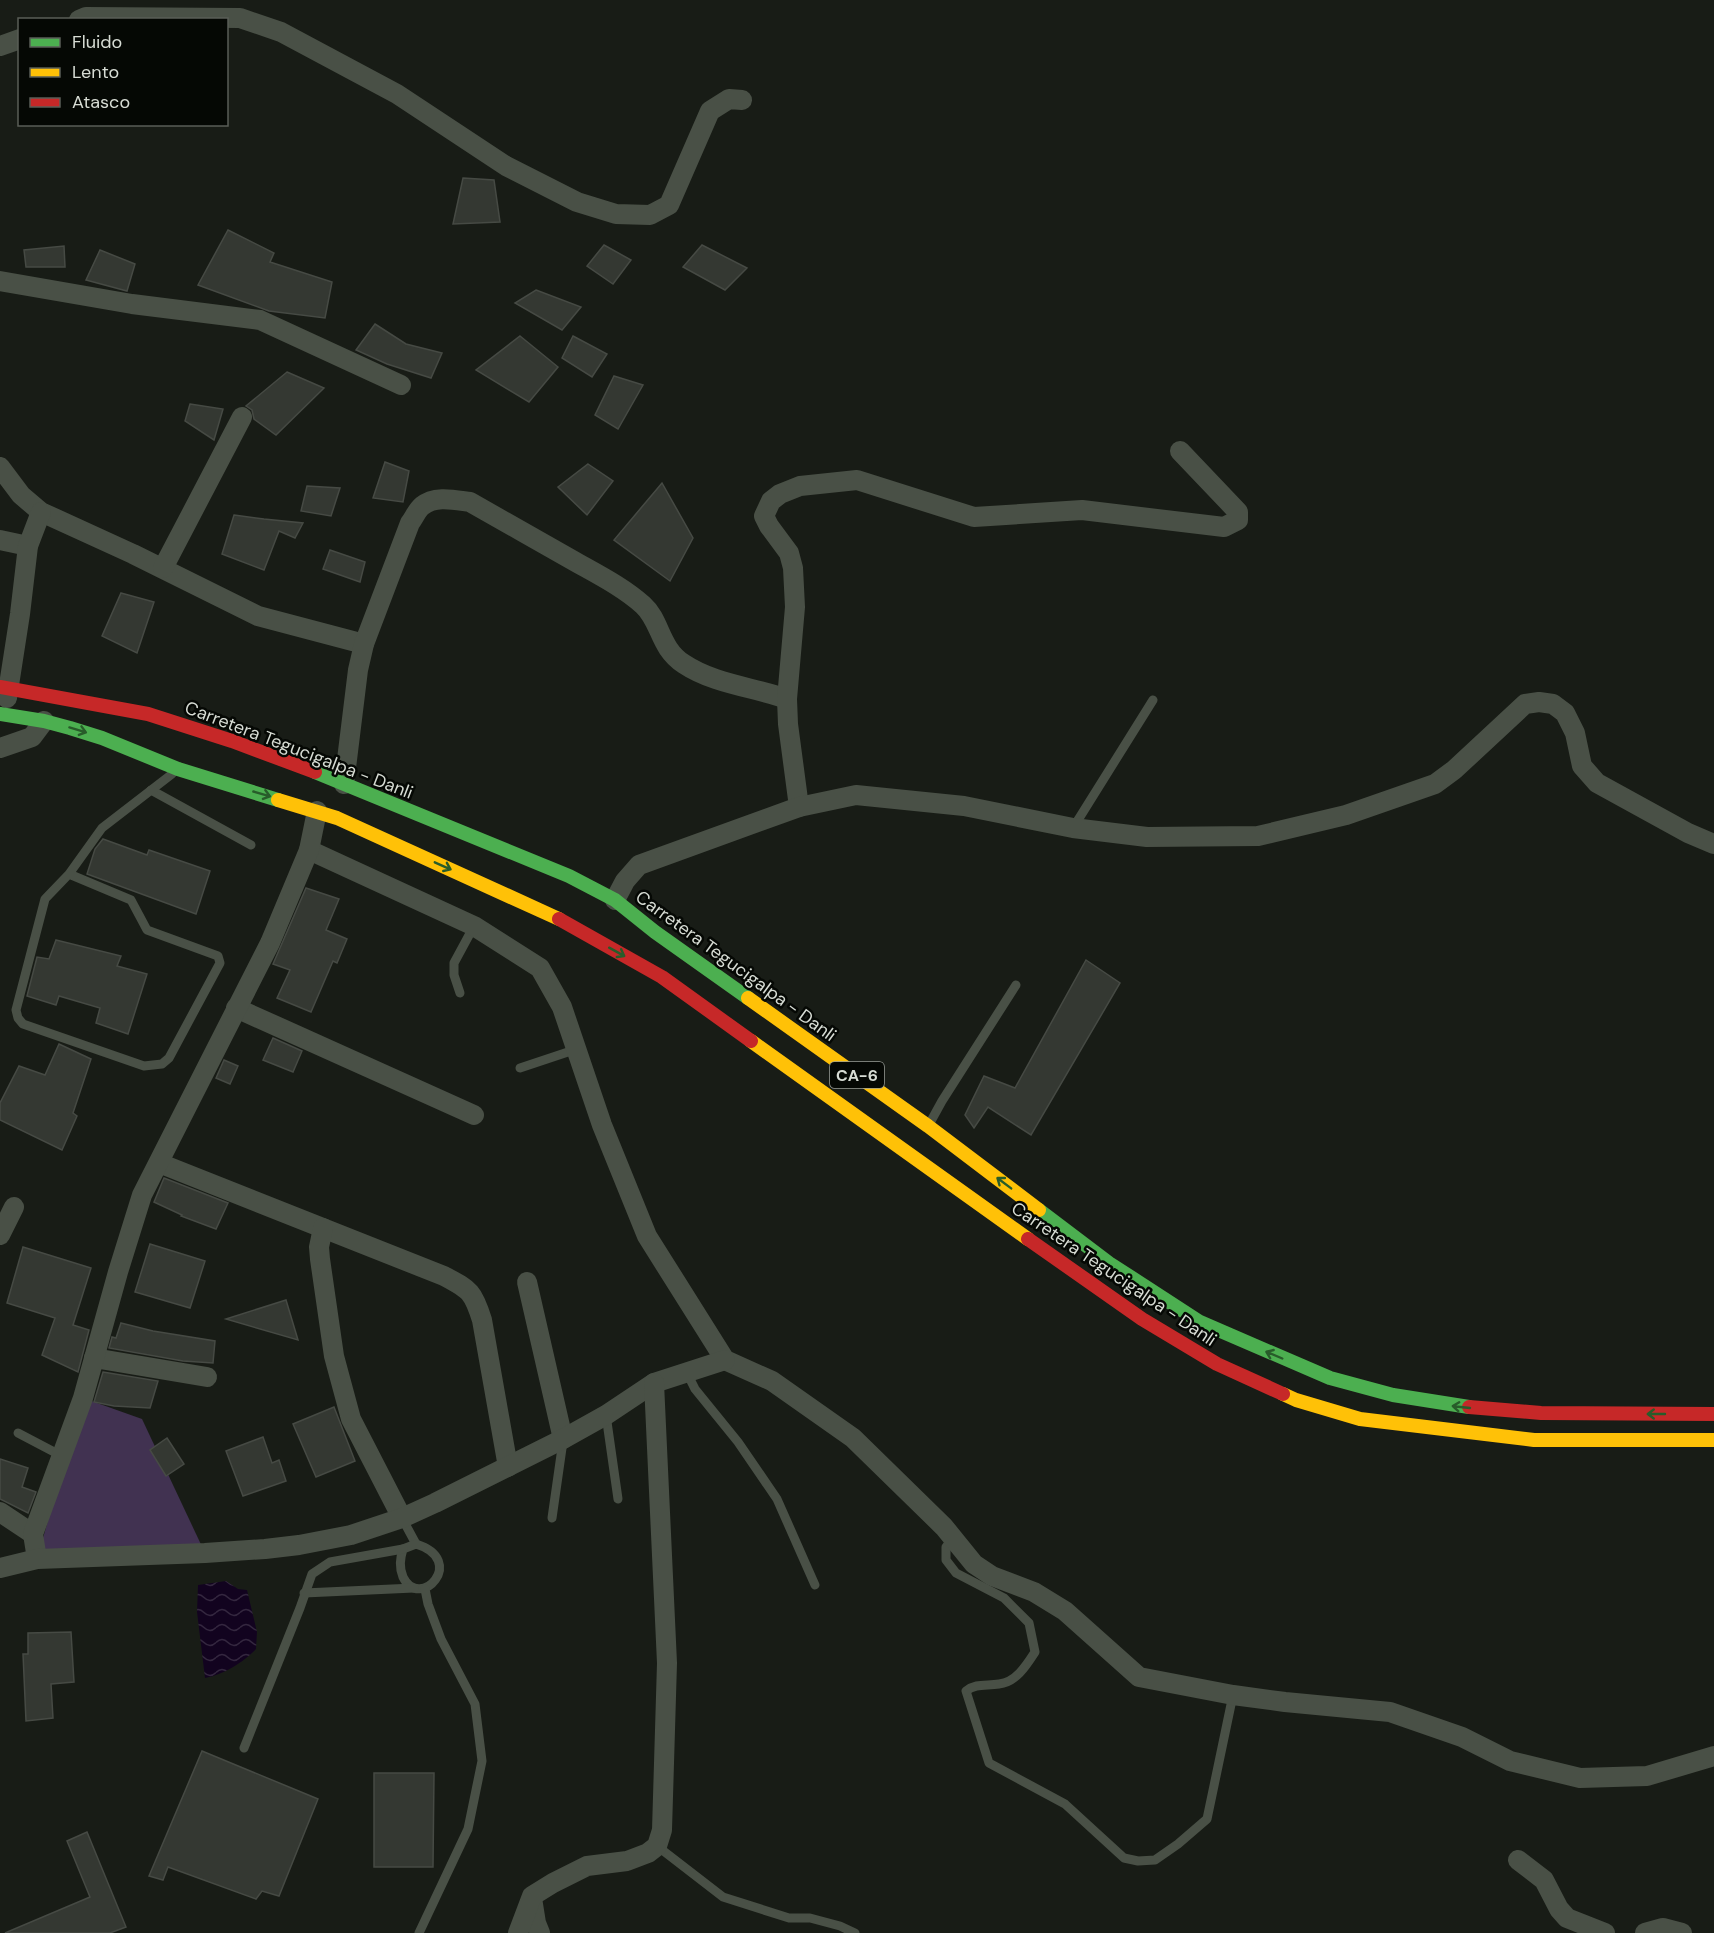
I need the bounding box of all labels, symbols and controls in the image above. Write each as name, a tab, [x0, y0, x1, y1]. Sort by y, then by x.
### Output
legend	[18, 18, 228, 126]
text: Fluido	[72, 30, 122, 54]
text: Lento	[72, 60, 119, 84]
text: Atasco	[72, 90, 130, 114]
street label: Carretera Tegucigalpa - Danli	[181, 695, 417, 805]
one-way arrow	[68, 725, 87, 736]
one-way arrow	[252, 789, 271, 800]
one-way arrow	[433, 861, 451, 872]
street label: Carretera Tegucigalpa - Danli	[631, 885, 841, 1047]
one-way arrow	[608, 946, 625, 958]
road number: CA-6	[830, 1062, 884, 1088]
one-way arrow	[996, 1177, 1012, 1190]
street label: Carretera Tegucigalpa - Danli	[1007, 1196, 1221, 1352]
one-way arrow	[1265, 1349, 1283, 1360]
one-way arrow	[1451, 1401, 1471, 1412]
one-way arrow	[1646, 1408, 1666, 1420]

